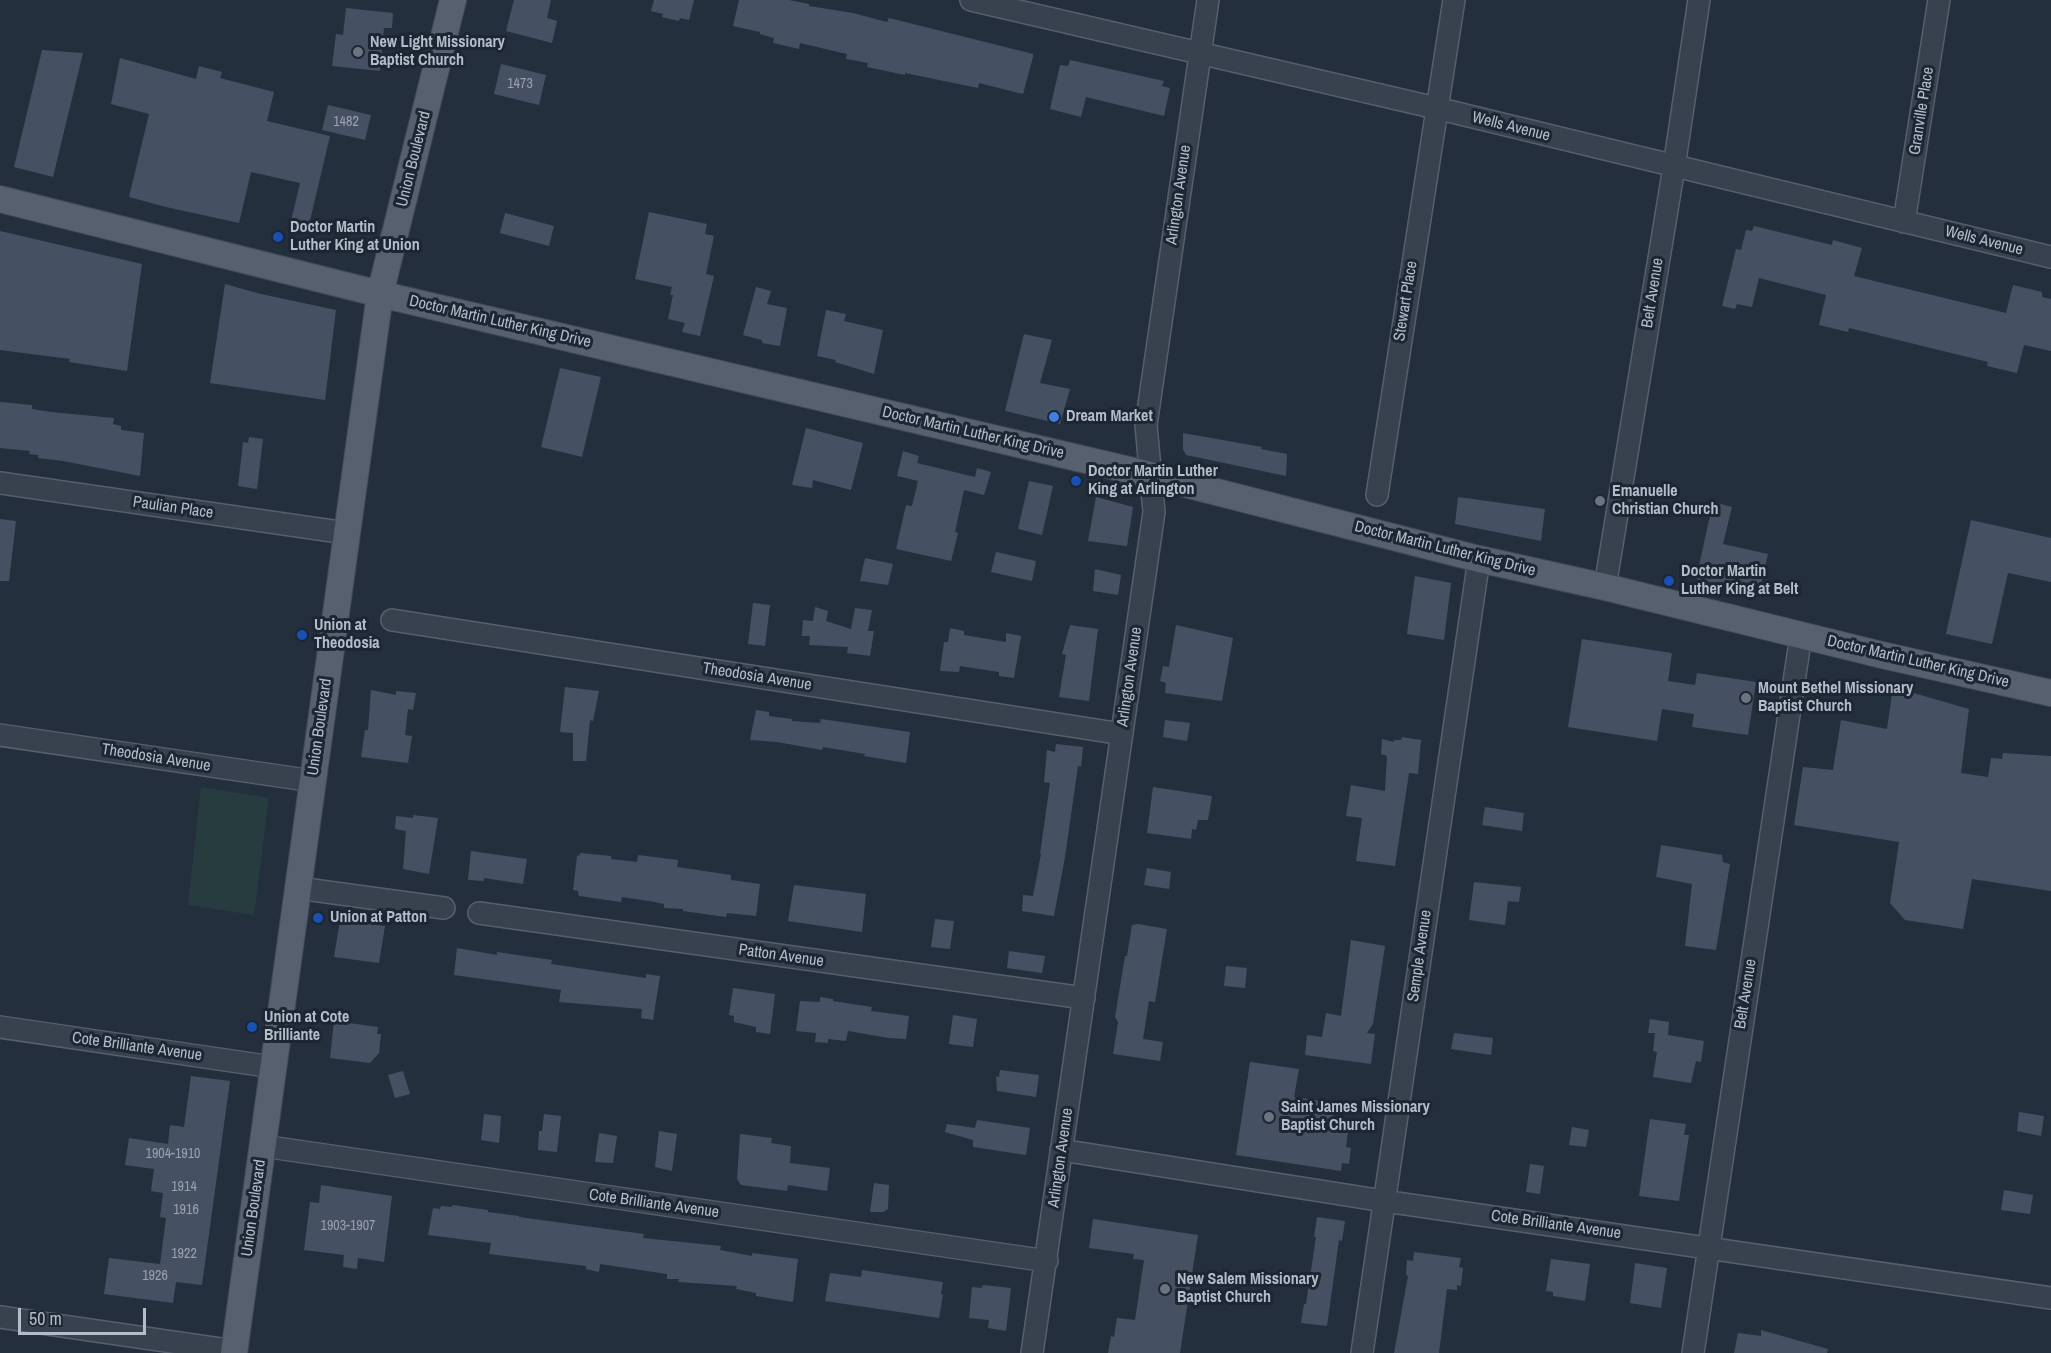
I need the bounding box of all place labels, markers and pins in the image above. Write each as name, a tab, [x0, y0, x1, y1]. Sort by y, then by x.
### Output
place label: New Light Missionary Baptist Church	[370, 33, 505, 71]
marker: New Light Missionary Baptist Church	[351, 45, 365, 59]
place label: Doctor Martin Luther King at Union	[290, 218, 420, 256]
marker: Doctor Martin Luther King at Union	[271, 230, 285, 244]
place label: Dream Market	[1066, 407, 1153, 427]
marker: Dream Market	[1047, 410, 1061, 424]
place label: Doctor Martin Luther King at Arlington	[1088, 462, 1218, 500]
marker: Doctor Martin Luther King at Arlington	[1069, 474, 1083, 488]
place label: Emanuelle Christian Church	[1612, 482, 1718, 520]
marker: Emanuelle Christian Church	[1593, 494, 1607, 508]
place label: Doctor Martin Luther King at Belt	[1681, 562, 1798, 600]
marker: Doctor Martin Luther King at Belt	[1662, 574, 1676, 588]
place label: Union at Theodosia	[314, 616, 380, 654]
marker: Union at Theodosia	[295, 628, 309, 642]
place label: Mount Bethel Missionary Baptist Church	[1758, 679, 1913, 717]
marker: Mount Bethel Missionary Baptist Church	[1739, 691, 1753, 705]
place label: Union at Patton	[330, 908, 427, 928]
marker: Union at Patton	[311, 911, 325, 925]
place label: Union at Cote Brilliante	[264, 1008, 349, 1046]
marker: Union at Cote Brilliante	[245, 1020, 259, 1034]
place label: Saint James Missionary Baptist Church	[1281, 1098, 1430, 1136]
marker: Saint James Missionary Baptist Church	[1262, 1110, 1276, 1124]
place label: New Salem Missionary Baptist Church	[1177, 1270, 1318, 1308]
marker: New Salem Missionary Baptist Church	[1158, 1282, 1172, 1296]

